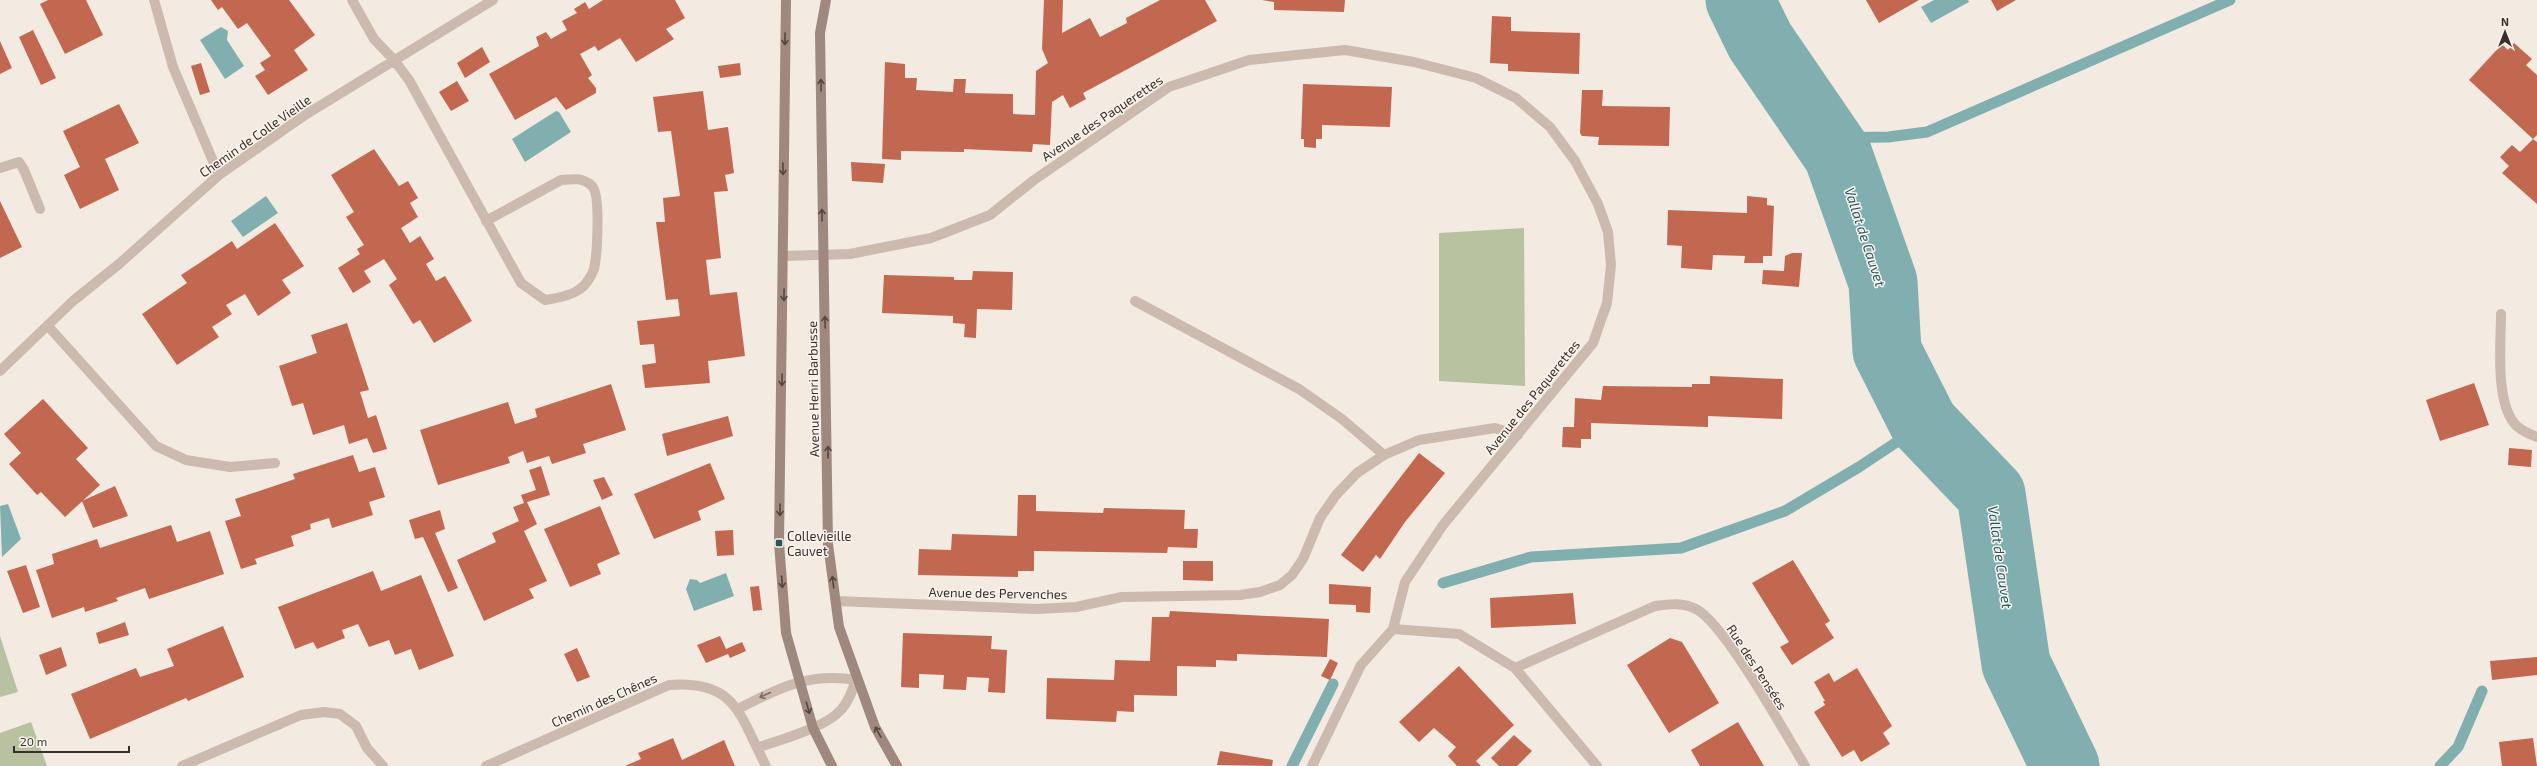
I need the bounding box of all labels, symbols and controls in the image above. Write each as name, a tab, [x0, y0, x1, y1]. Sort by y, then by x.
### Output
north arrow	[2485, 12, 2525, 52]
text: N	[2501, 15, 2509, 28]
one-way arrow	[781, 32, 789, 45]
street label: Avenue des Paquerettes	[1038, 72, 1166, 164]
one-way arrow	[817, 79, 824, 92]
street label: Chemin de Colle Vieille	[196, 91, 314, 181]
one-way arrow	[779, 162, 787, 175]
water label: Vallat de Cauvet	[1841, 185, 1890, 289]
one-way arrow	[818, 209, 826, 222]
one-way arrow	[780, 288, 787, 301]
one-way arrow	[821, 316, 828, 329]
street label: Avenue Henri Barbusse	[804, 321, 822, 457]
street label: Avenue des Paquerettes	[1481, 337, 1583, 457]
one-way arrow	[778, 373, 786, 386]
one-way arrow	[824, 446, 832, 459]
one-way arrow	[776, 503, 784, 516]
water label: Vallat de Cauvet	[1985, 505, 2016, 610]
place label: Collevieille Cauvet	[787, 528, 851, 559]
marker: Collevieille Cauvet	[774, 538, 784, 548]
one-way arrow	[778, 575, 785, 588]
one-way arrow	[829, 576, 837, 589]
street label: Avenue des Pervenches	[928, 584, 1068, 602]
street label: Rue des Pensées	[1723, 621, 1791, 713]
street label: Chemin des Chênes	[549, 670, 659, 730]
one-way arrow	[759, 692, 771, 699]
one-way arrow	[805, 702, 812, 715]
one-way arrow	[874, 726, 882, 738]
scale bar	[14, 728, 129, 754]
text: 20 m	[20, 734, 47, 748]

